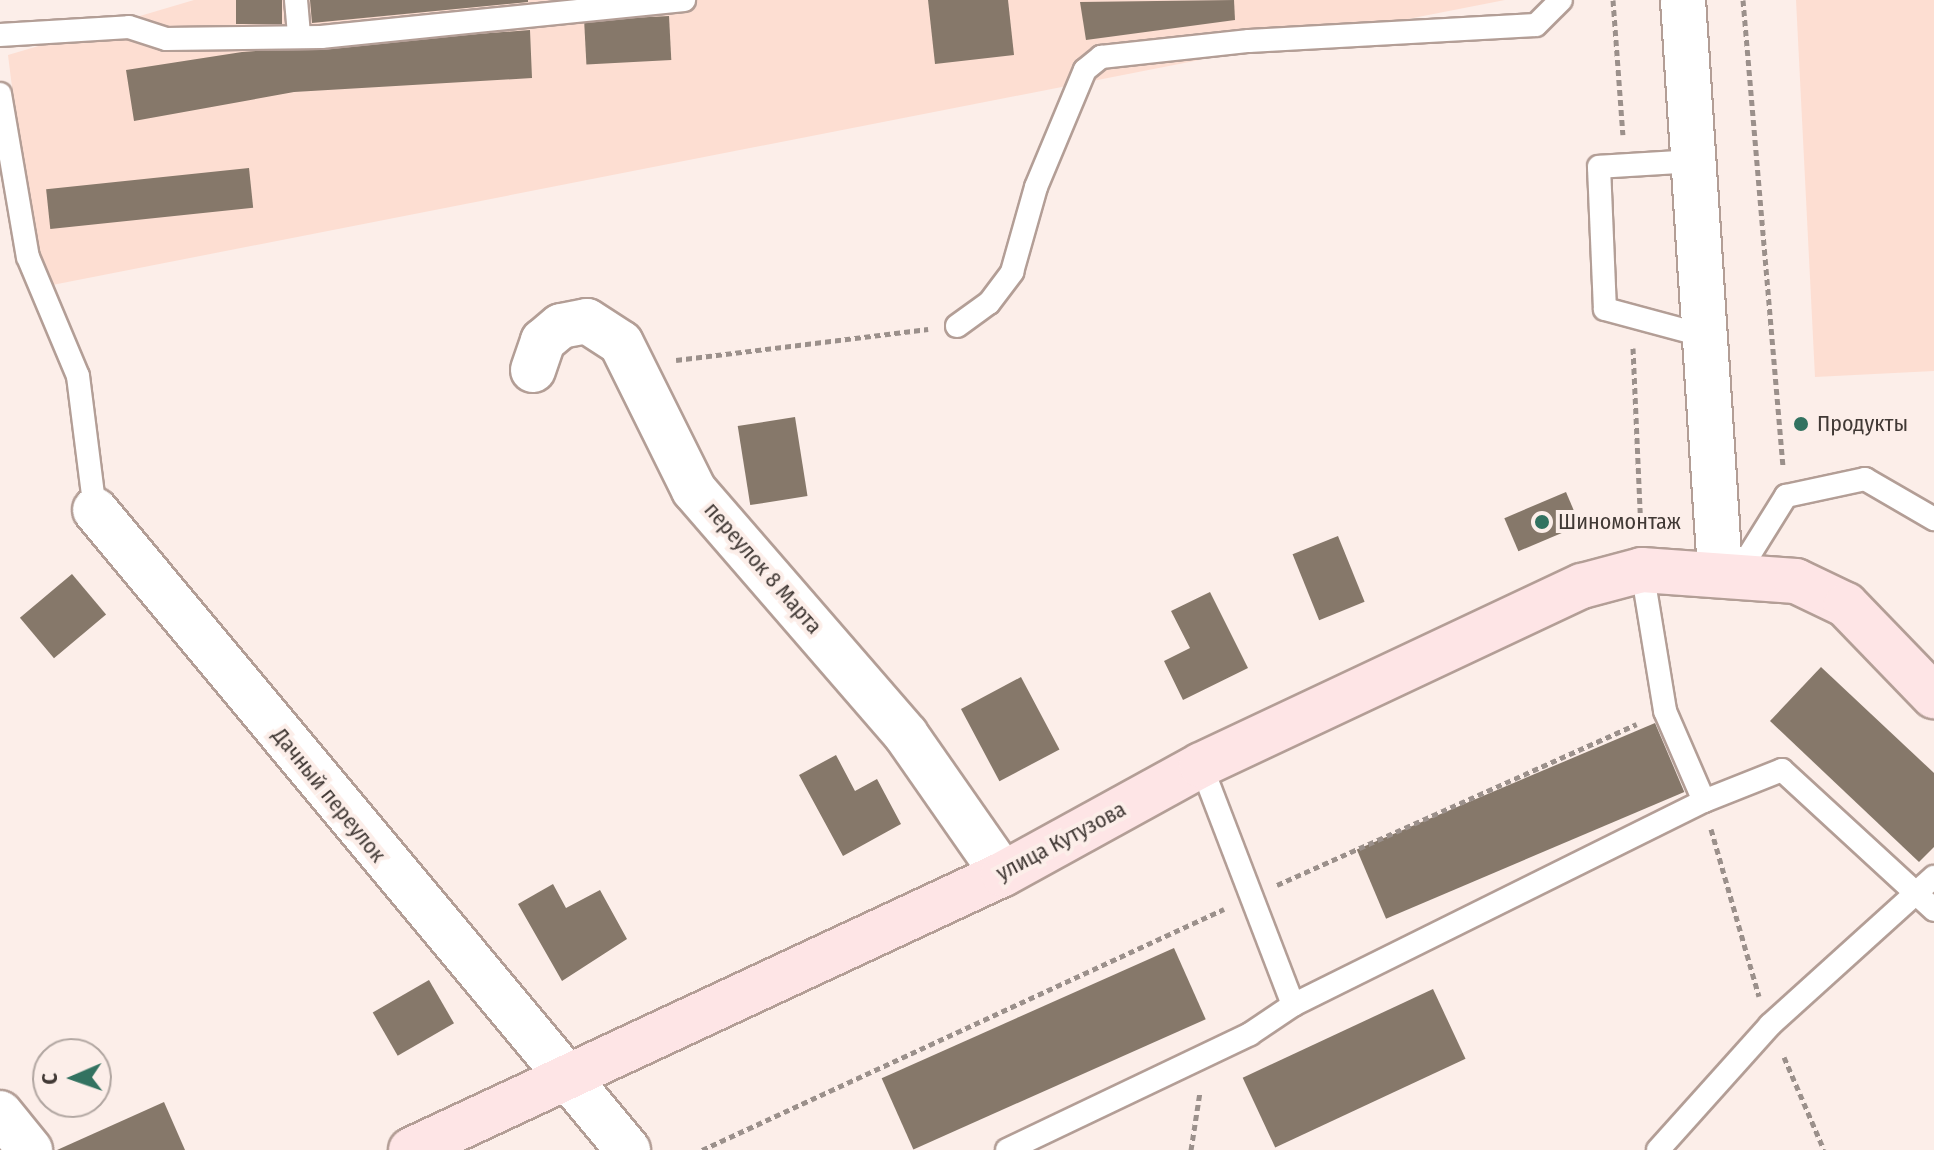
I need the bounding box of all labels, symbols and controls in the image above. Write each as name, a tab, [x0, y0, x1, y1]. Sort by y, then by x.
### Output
place label: Продукты	[1817, 411, 1908, 437]
marker: Продукты	[1792, 415, 1810, 433]
street label: переулок 8 Марта	[699, 497, 827, 639]
place label: Шиномонтаж	[1558, 509, 1681, 535]
marker: Шиномонтаж	[1533, 513, 1551, 531]
street label: Дачный переулок	[267, 723, 391, 867]
street label: улица Кутузова	[992, 796, 1130, 886]
north arrow	[32, 1038, 112, 1118]
text: С	[36, 1073, 63, 1085]

